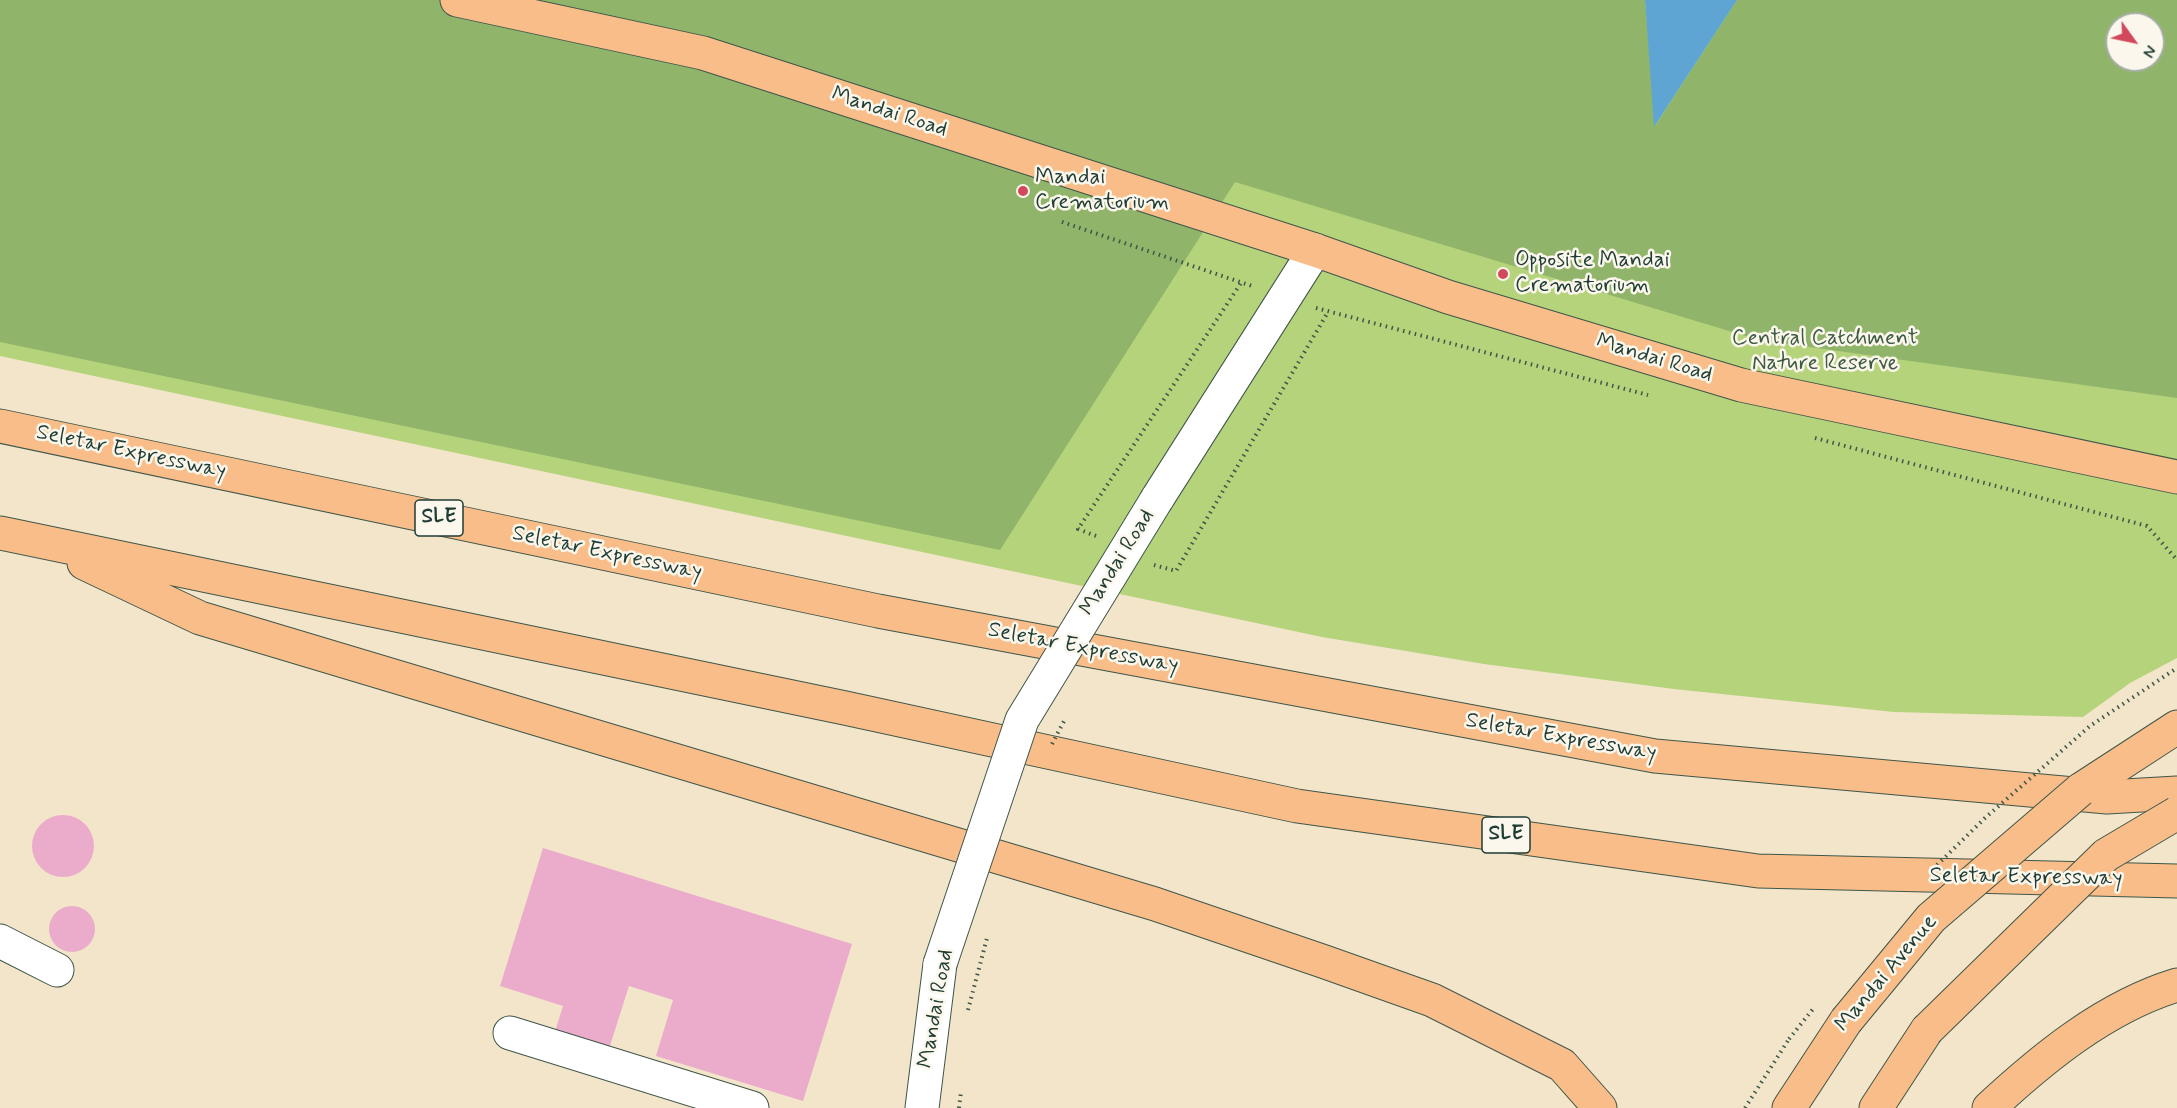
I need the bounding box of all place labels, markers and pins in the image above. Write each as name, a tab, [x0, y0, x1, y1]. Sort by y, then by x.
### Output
place label: Mandai Crematorium	[1035, 165, 1169, 216]
marker: Mandai Crematorium	[1016, 184, 1030, 198]
place label: Opposite Mandai Crematorium	[1515, 248, 1669, 300]
marker: Opposite Mandai Crematorium	[1496, 267, 1510, 281]

